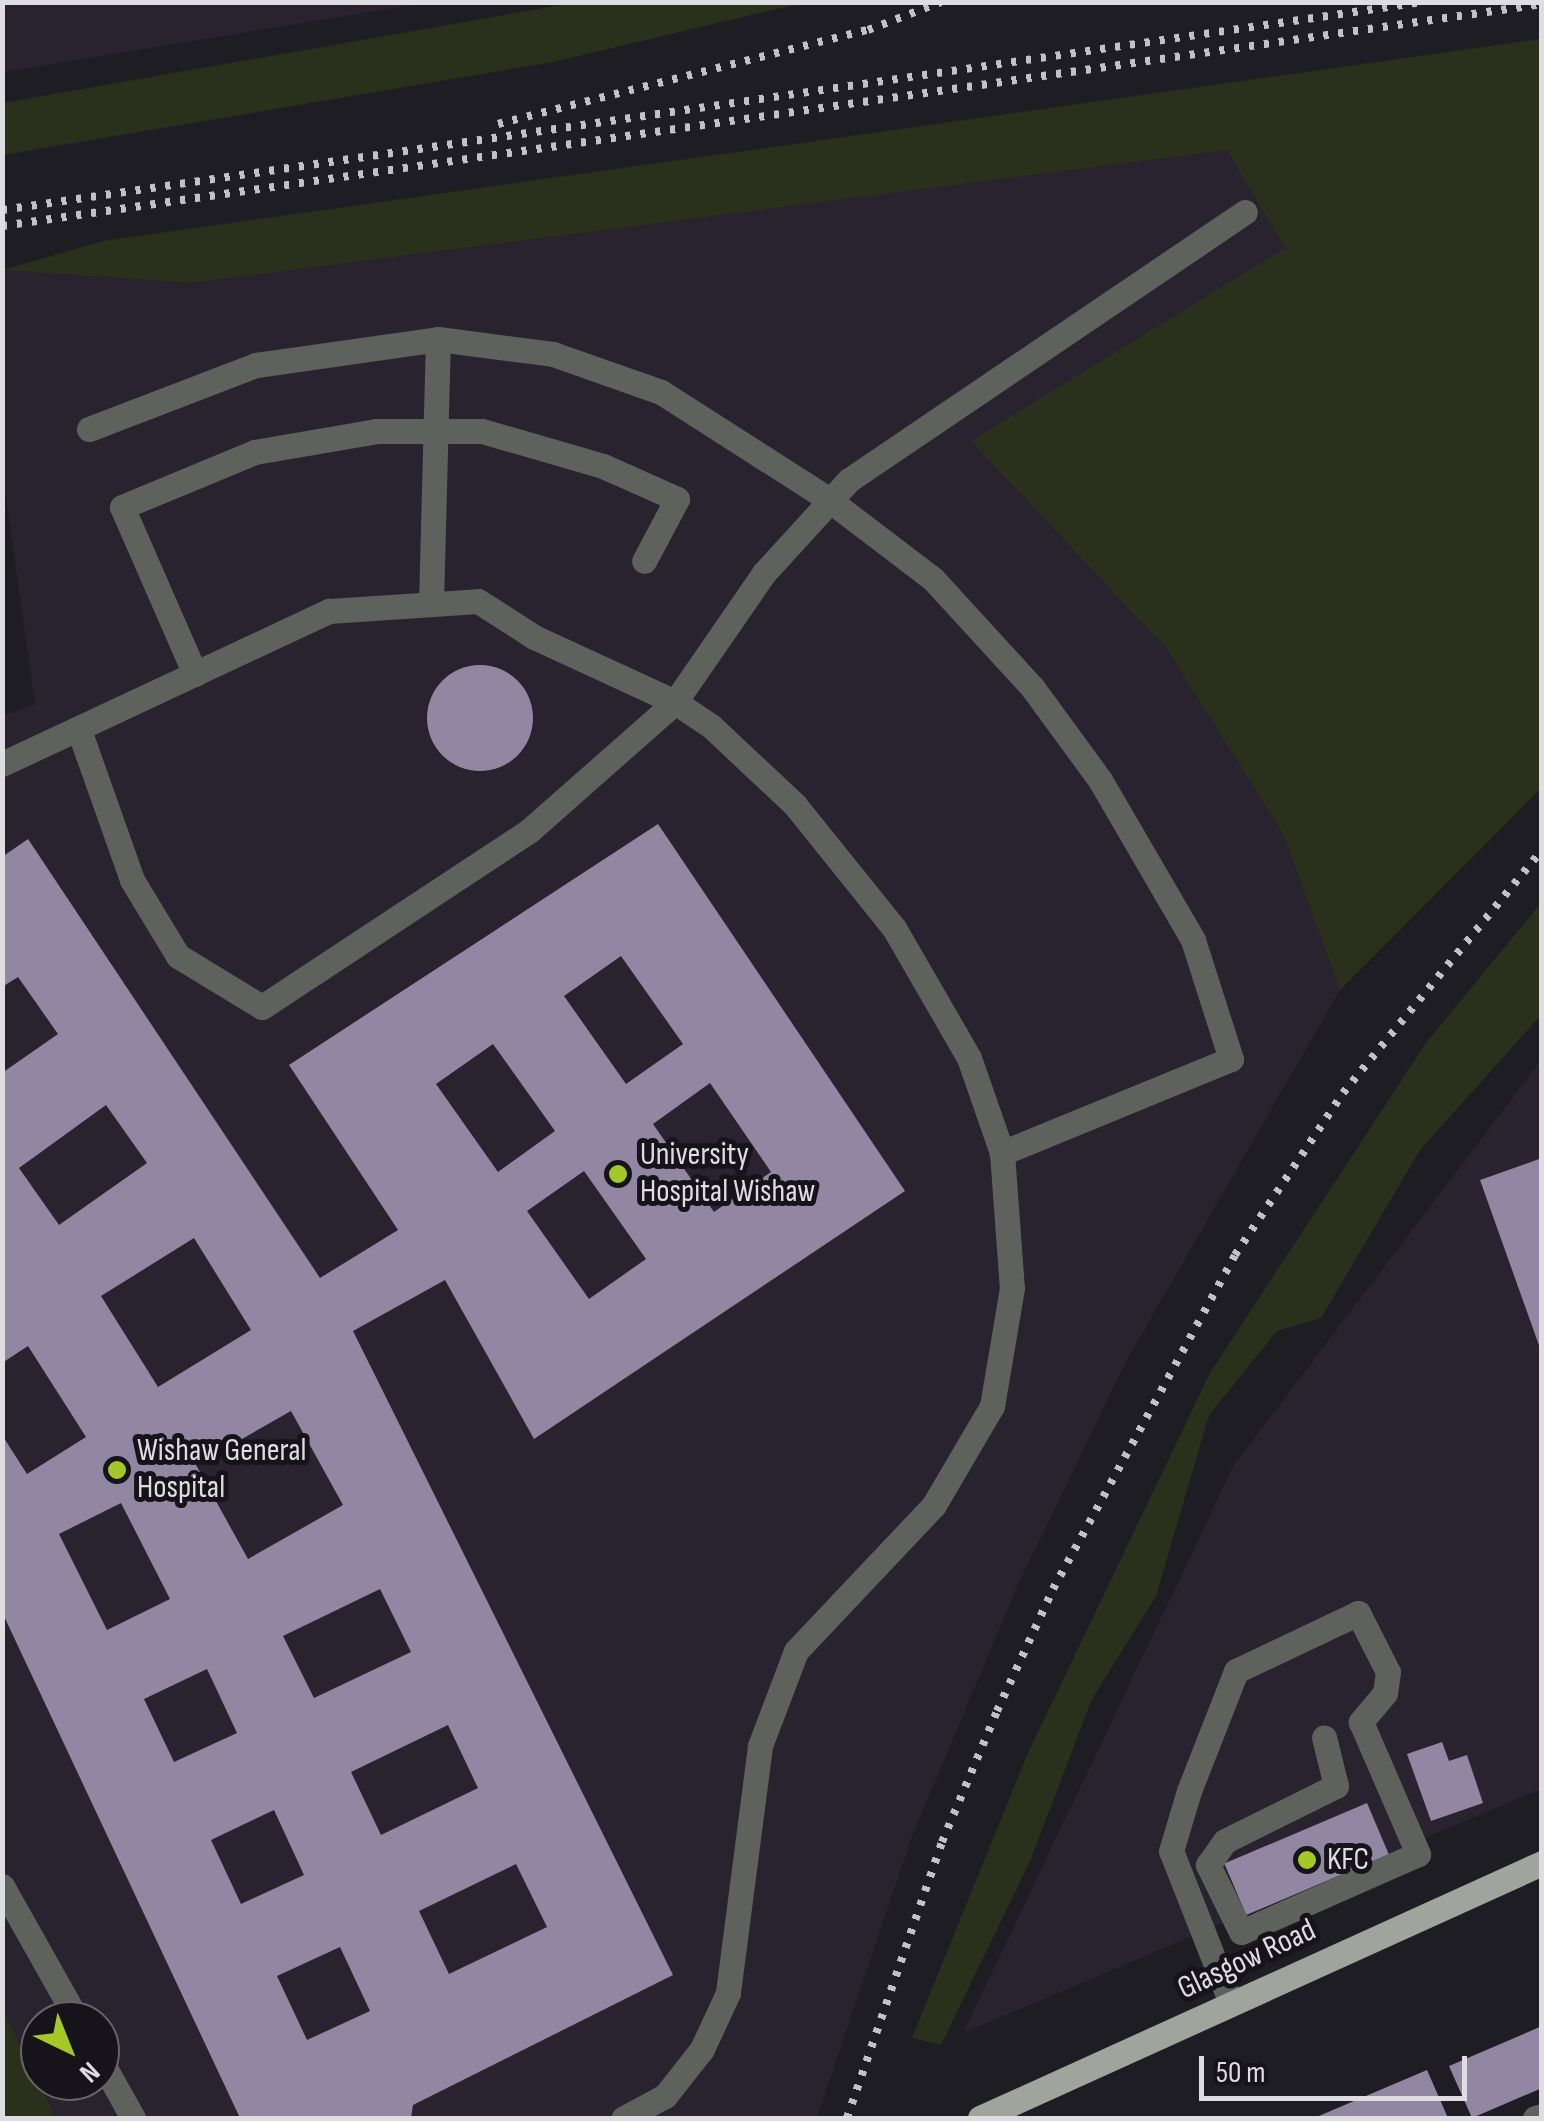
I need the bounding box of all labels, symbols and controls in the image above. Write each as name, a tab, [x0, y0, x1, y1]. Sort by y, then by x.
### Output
place label: University Hospital Wishaw	[640, 1137, 815, 1212]
marker: University Hospital Wishaw	[605, 1161, 631, 1187]
place label: Wishaw General Hospital	[137, 1433, 307, 1508]
marker: Wishaw General Hospital	[106, 1459, 128, 1481]
place label: KFC	[1327, 1841, 1369, 1879]
marker: KFC	[1296, 1849, 1318, 1871]
street label: Glasgow Road	[1172, 1911, 1322, 2009]
north arrow	[20, 2001, 120, 2101]
scale bar	[1204, 2036, 1472, 2098]
text: N	[73, 2055, 106, 2089]
text: 50 m	[1216, 2055, 1265, 2091]

